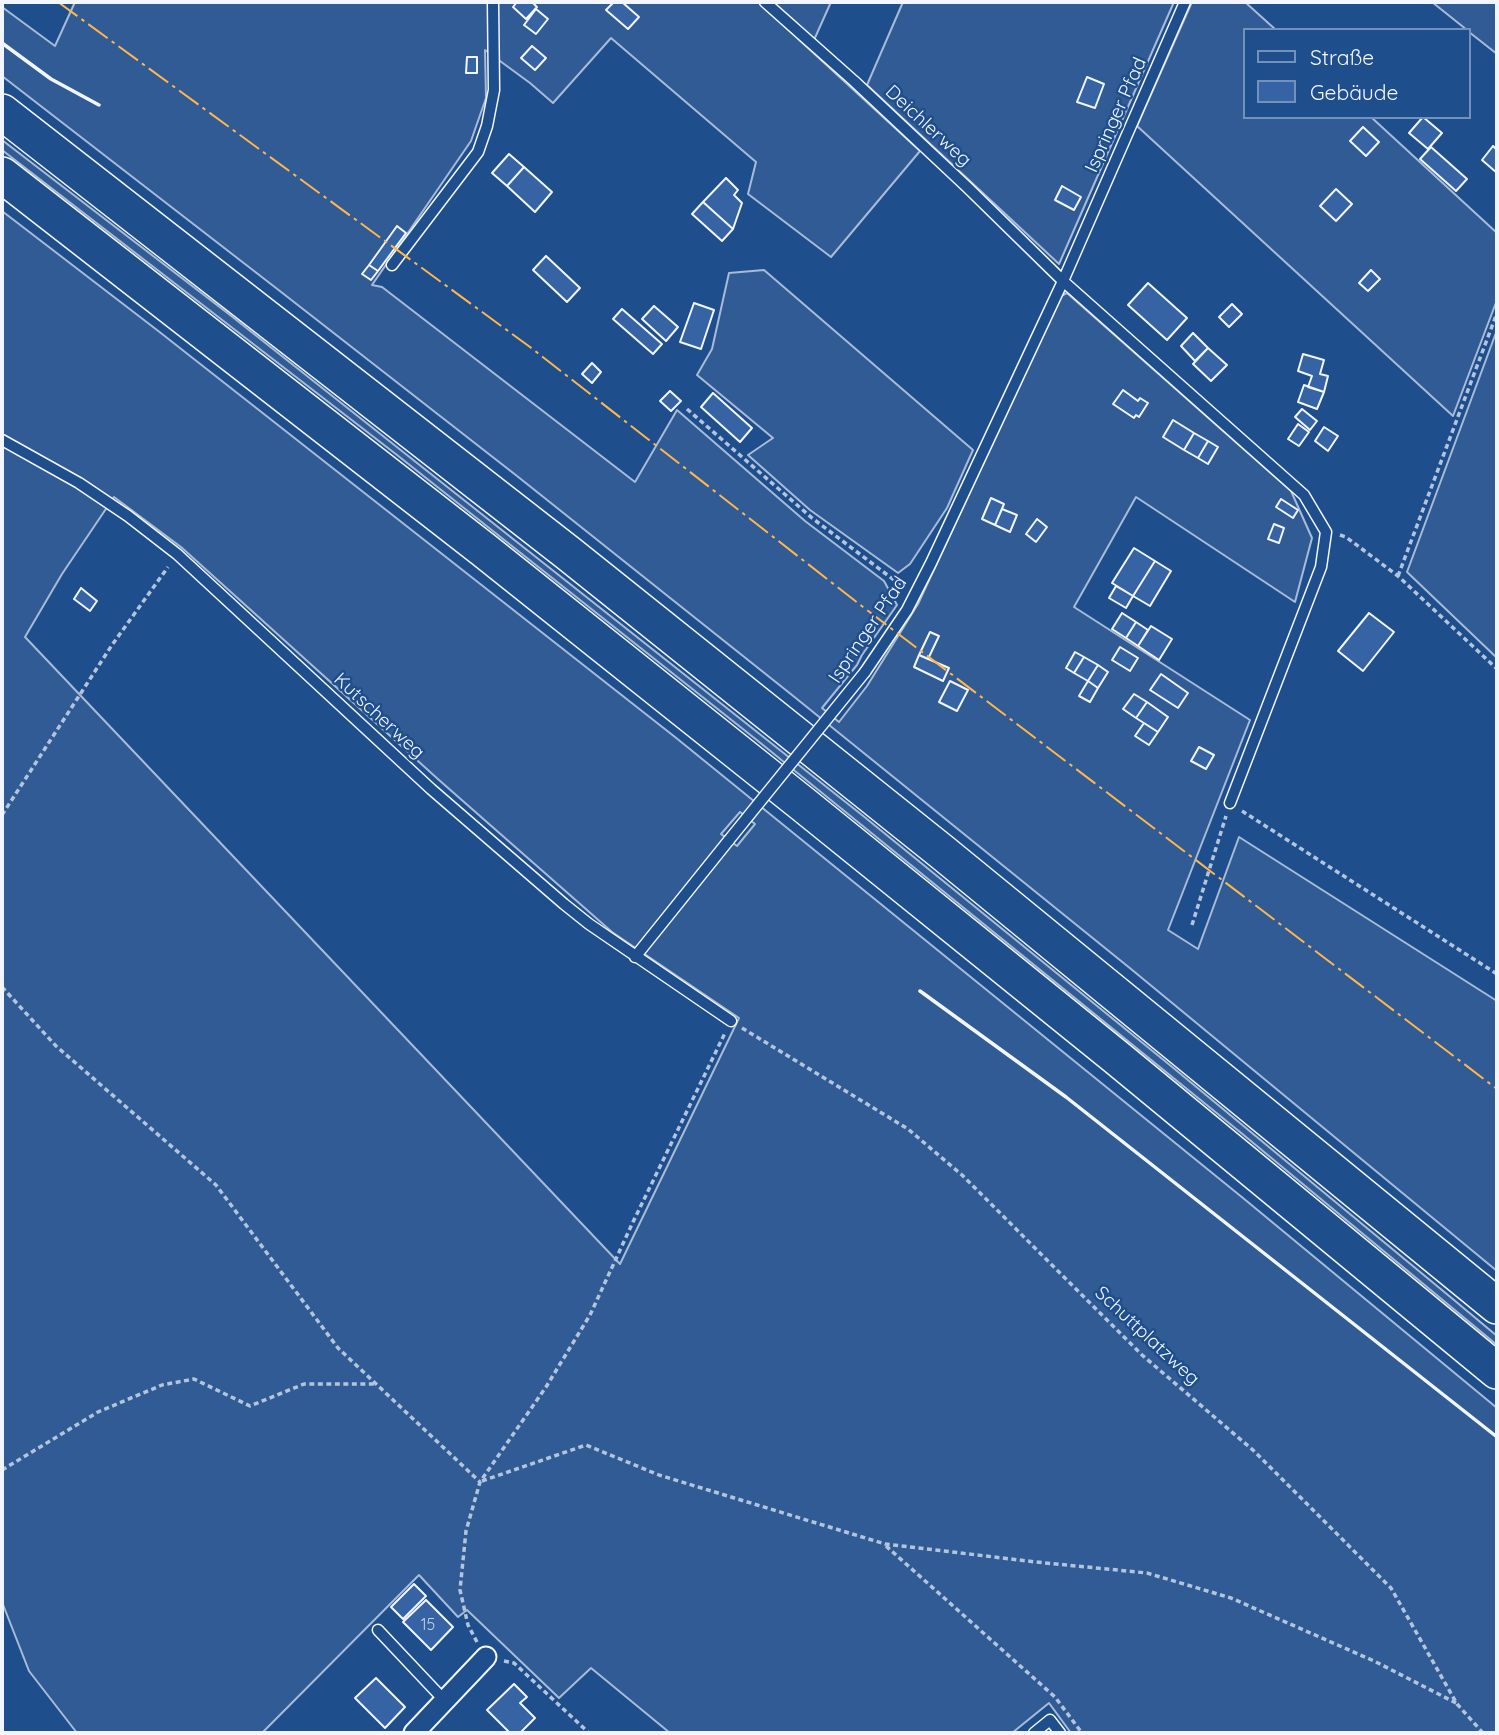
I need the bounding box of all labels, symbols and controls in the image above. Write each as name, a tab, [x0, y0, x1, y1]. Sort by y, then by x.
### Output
legend	[1244, 28, 1471, 119]
text: Straße	[1310, 44, 1374, 70]
street label: Ispringer Pfad	[1080, 54, 1152, 176]
text: Gebäude	[1310, 79, 1398, 105]
street label: Deichlerweg	[880, 80, 976, 172]
street label: Ispringer Pfad	[824, 572, 912, 688]
street label: Kutscherweg	[329, 668, 429, 764]
street label: Schuttplatzweg	[1090, 1282, 1204, 1390]
house number: 15	[421, 1615, 435, 1635]

